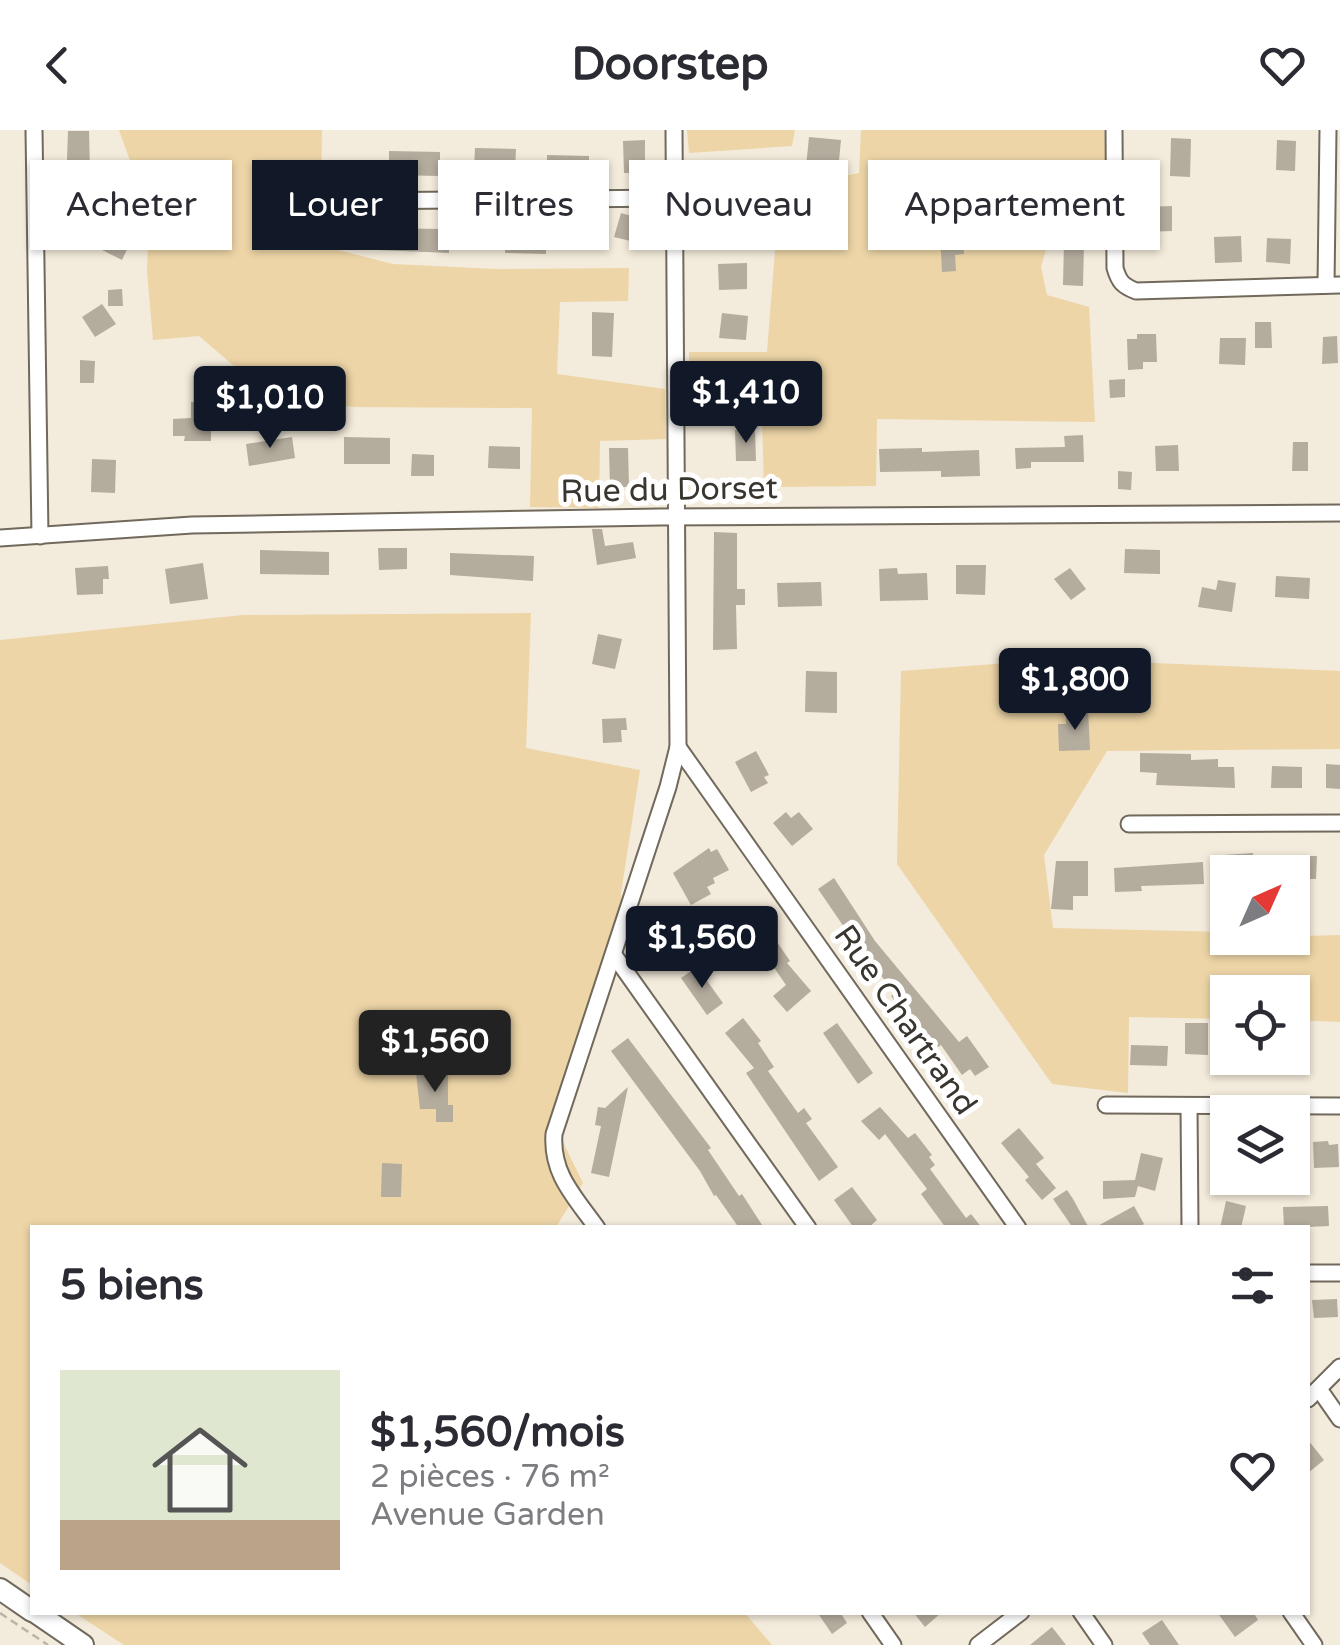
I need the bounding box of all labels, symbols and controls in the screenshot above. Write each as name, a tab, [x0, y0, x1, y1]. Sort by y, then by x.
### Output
icon: back	[30, 38, 85, 93]
text: Doorstep	[571, 38, 769, 92]
icon: heart	[1255, 38, 1310, 93]
chip: Acheter	[30, 160, 232, 250]
chip: Louer	[252, 160, 418, 250]
chip: Filtres	[438, 160, 609, 250]
chip: Nouveau	[629, 160, 848, 250]
chip: Appartement	[868, 160, 1160, 250]
pin: $1,410	[665, 361, 827, 446]
pin: $1,010	[189, 366, 351, 451]
text: $1,410	[692, 374, 800, 412]
text: $1,010	[216, 379, 324, 417]
street label: Rue du Dorset	[560, 469, 778, 511]
pin: $1,800	[994, 648, 1156, 733]
text: $1,800	[1021, 661, 1129, 699]
north arrow	[1210, 855, 1310, 955]
map controls	[1210, 855, 1310, 1195]
pin: $1,560	[621, 906, 783, 991]
street label: Rue Chartrand	[826, 918, 984, 1122]
text: $1,560	[648, 919, 756, 957]
button: locate	[1210, 975, 1310, 1075]
pin: $1,560	[354, 1010, 516, 1095]
text: $1,560	[381, 1023, 489, 1061]
button: layers	[1210, 1095, 1310, 1195]
icon: filters	[1225, 1258, 1280, 1313]
text: 5 biens	[60, 1260, 204, 1311]
text: $1,560/mois	[370, 1407, 625, 1458]
icon: home	[140, 1410, 260, 1530]
icon: heart	[1225, 1443, 1280, 1498]
text: 2 pièces · 76 m²	[370, 1458, 610, 1496]
text: Avenue Garden	[370, 1496, 605, 1534]

